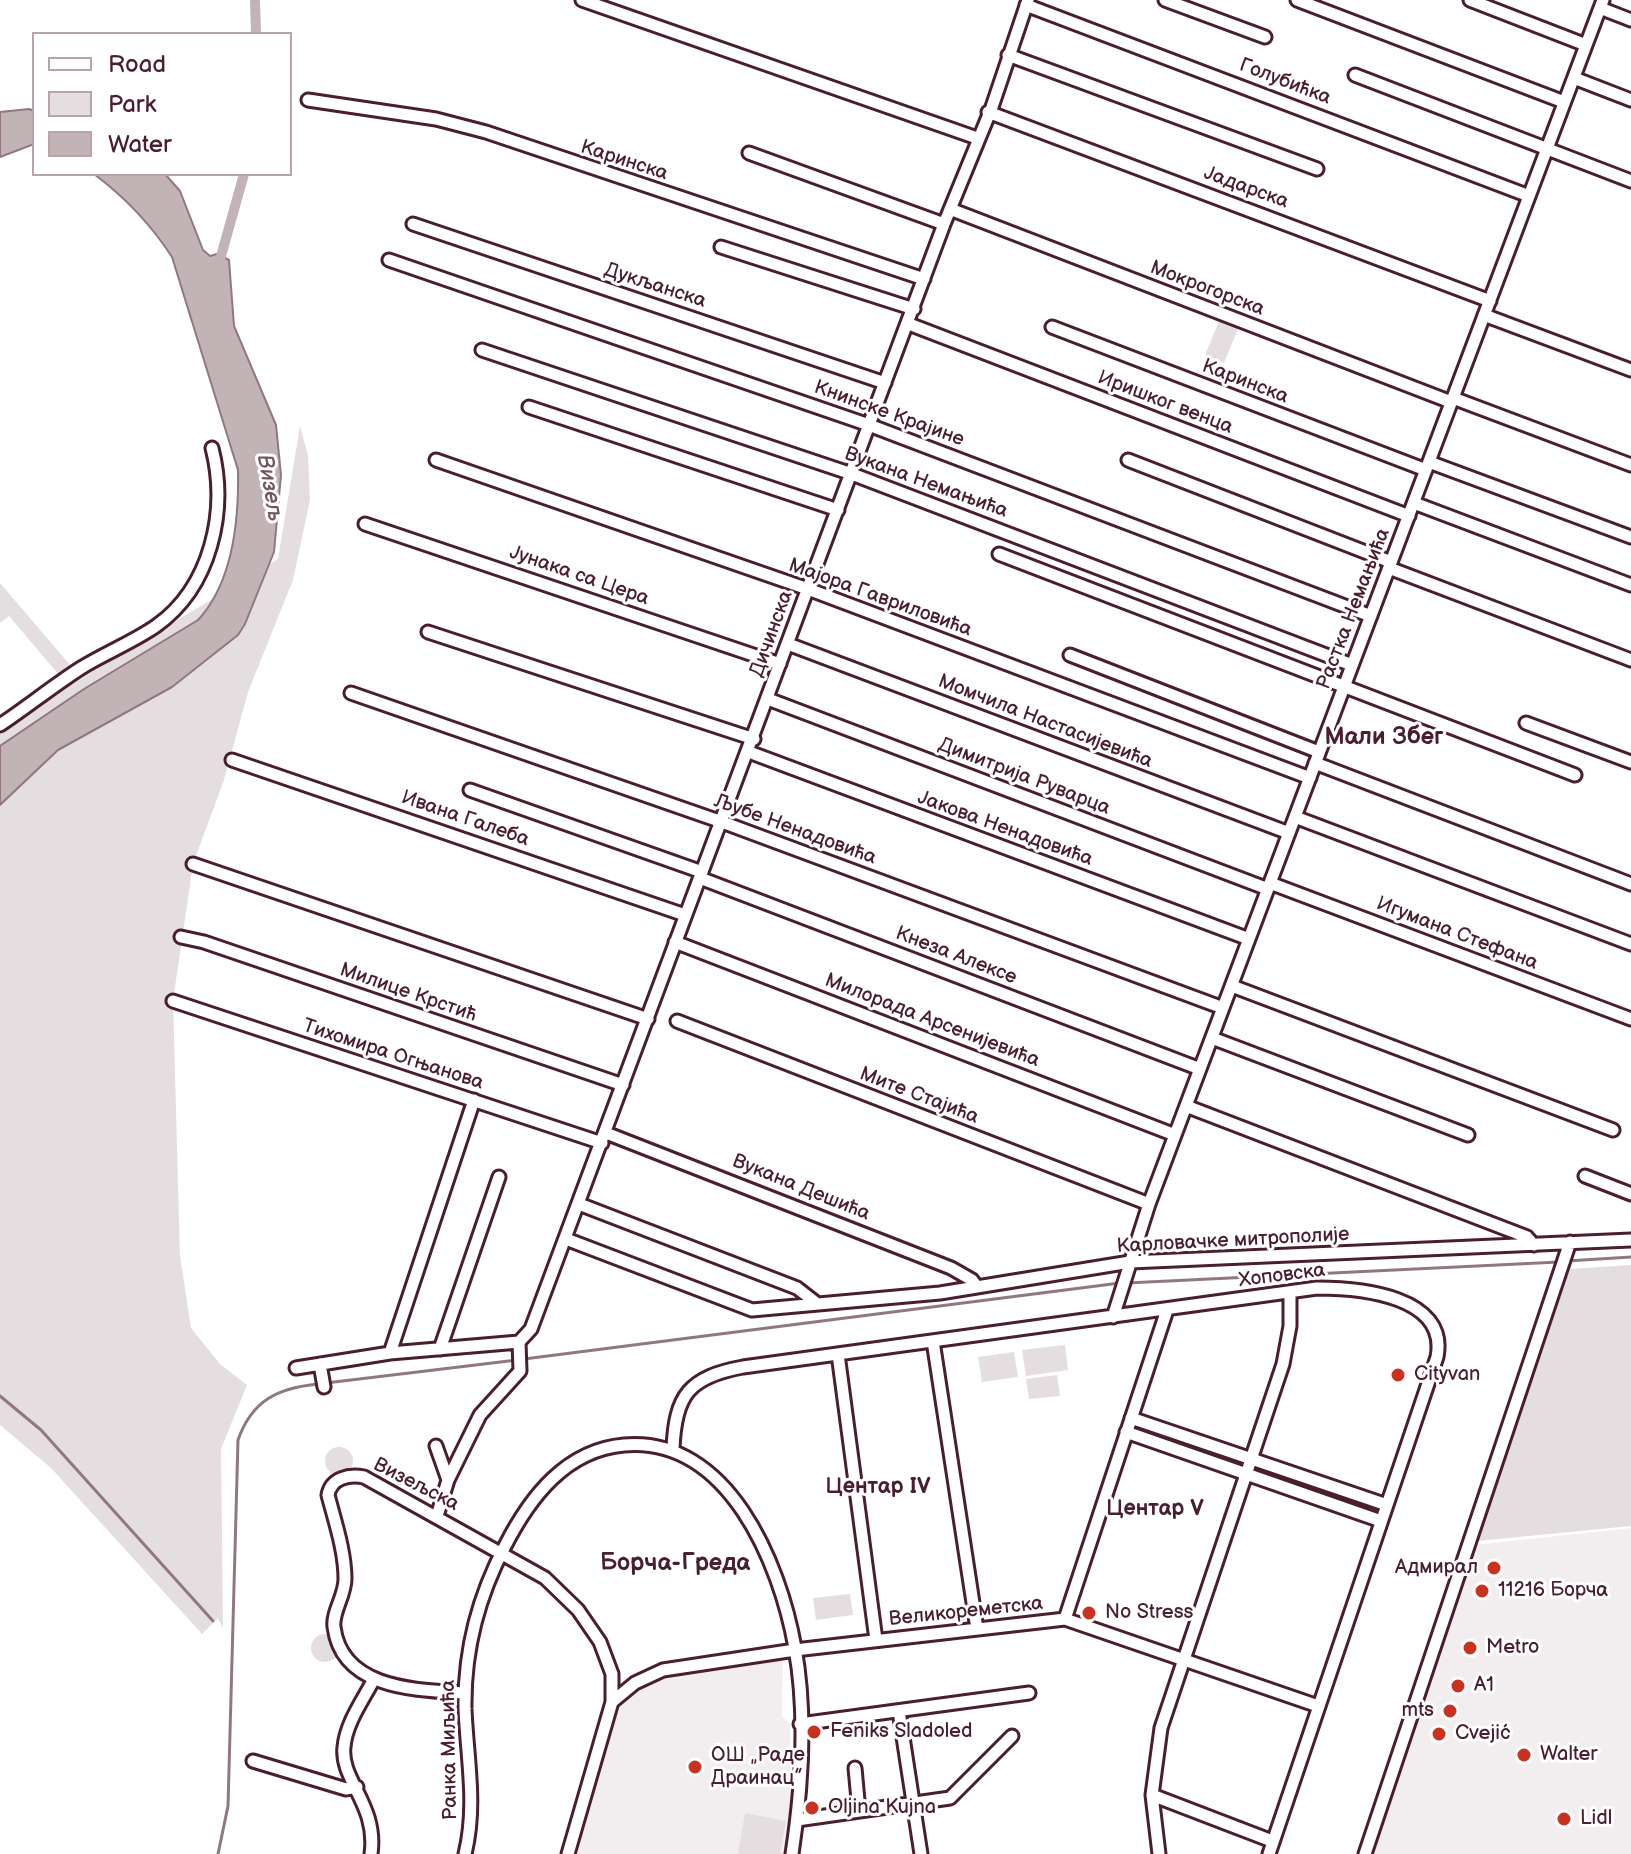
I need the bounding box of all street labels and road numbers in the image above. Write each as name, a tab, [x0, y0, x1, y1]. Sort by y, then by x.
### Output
street label: Голубићка	[1236, 54, 1334, 110]
street label: Каринска	[577, 136, 671, 186]
street label: Јадарска	[1200, 162, 1292, 214]
street label: Мокрогорска	[1146, 256, 1268, 322]
street label: Дукљанска	[601, 258, 709, 314]
street label: Каринска	[1198, 355, 1292, 409]
street label: Иришког венца	[1094, 366, 1236, 440]
street label: Книнске Крајине	[811, 376, 967, 452]
street label: Вукана Немањића	[841, 442, 1011, 524]
street label: Растка Немањића	[1312, 525, 1396, 693]
street label: Јунака са Цера	[506, 541, 652, 611]
street label: Мајора Гавриловића	[785, 554, 975, 642]
street label: Дичинска	[745, 588, 799, 680]
street label: Момчила Настасијевића	[934, 670, 1156, 774]
street label: Димитрија Руварца	[935, 733, 1113, 821]
street label: Ивана Галеба	[398, 786, 532, 852]
street label: Јакова Ненадовића	[914, 786, 1096, 872]
street label: Љубе Ненадовића	[711, 790, 879, 870]
street label: Игумана Стефана	[1373, 892, 1541, 976]
street label: Кнеза Алексе	[892, 922, 1020, 990]
street label: Милице Крстић	[336, 958, 480, 1028]
street label: Милорада Арсенијевића	[821, 969, 1043, 1073]
street label: Тихомира Огњанова	[300, 1014, 486, 1096]
street label: Мите Стајића	[856, 1062, 982, 1130]
street label: Вукана Дешића	[729, 1149, 873, 1227]
street label: Карловачке митрополије	[1116, 1223, 1350, 1259]
street label: Хоповска	[1237, 1259, 1327, 1293]
street label: Визељска	[369, 1453, 463, 1517]
street label: Великореметска	[888, 1592, 1044, 1632]
street label: Ранка Миљића	[437, 1680, 463, 1820]

